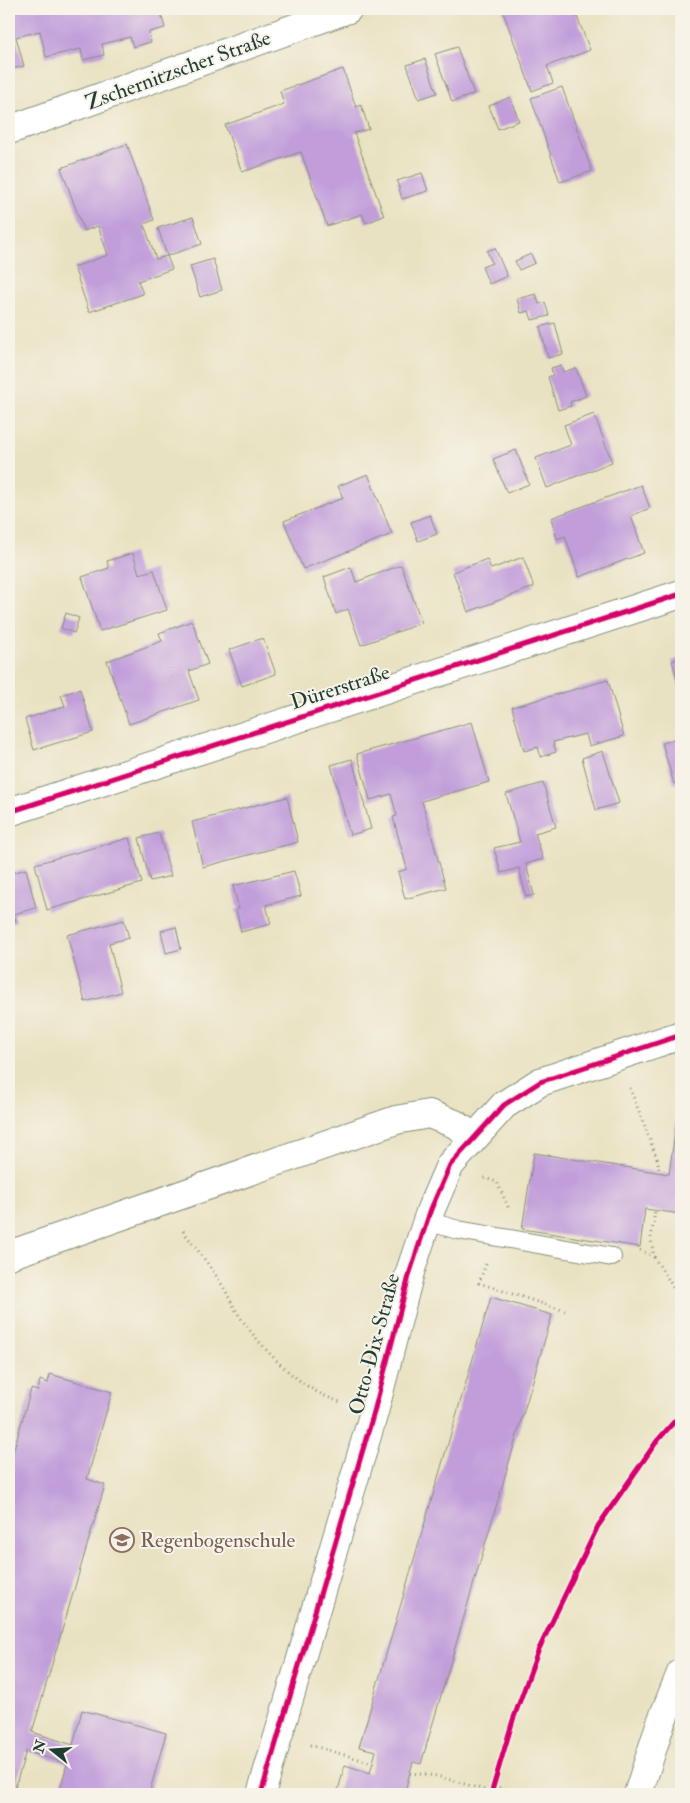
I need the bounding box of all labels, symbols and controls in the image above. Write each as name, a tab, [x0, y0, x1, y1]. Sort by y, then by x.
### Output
street label: Zschernitzscher Straße	[82, 24, 275, 117]
street label: Dürerstraße	[287, 659, 393, 716]
street label: Otto-Dix-Straße	[343, 1270, 406, 1418]
school or university icon: Regenbogenschule	[109, 1527, 135, 1553]
place label: Regenbogenschule	[140, 1527, 296, 1554]
north arrow	[28, 1726, 78, 1776]
text: N	[30, 1737, 50, 1756]

